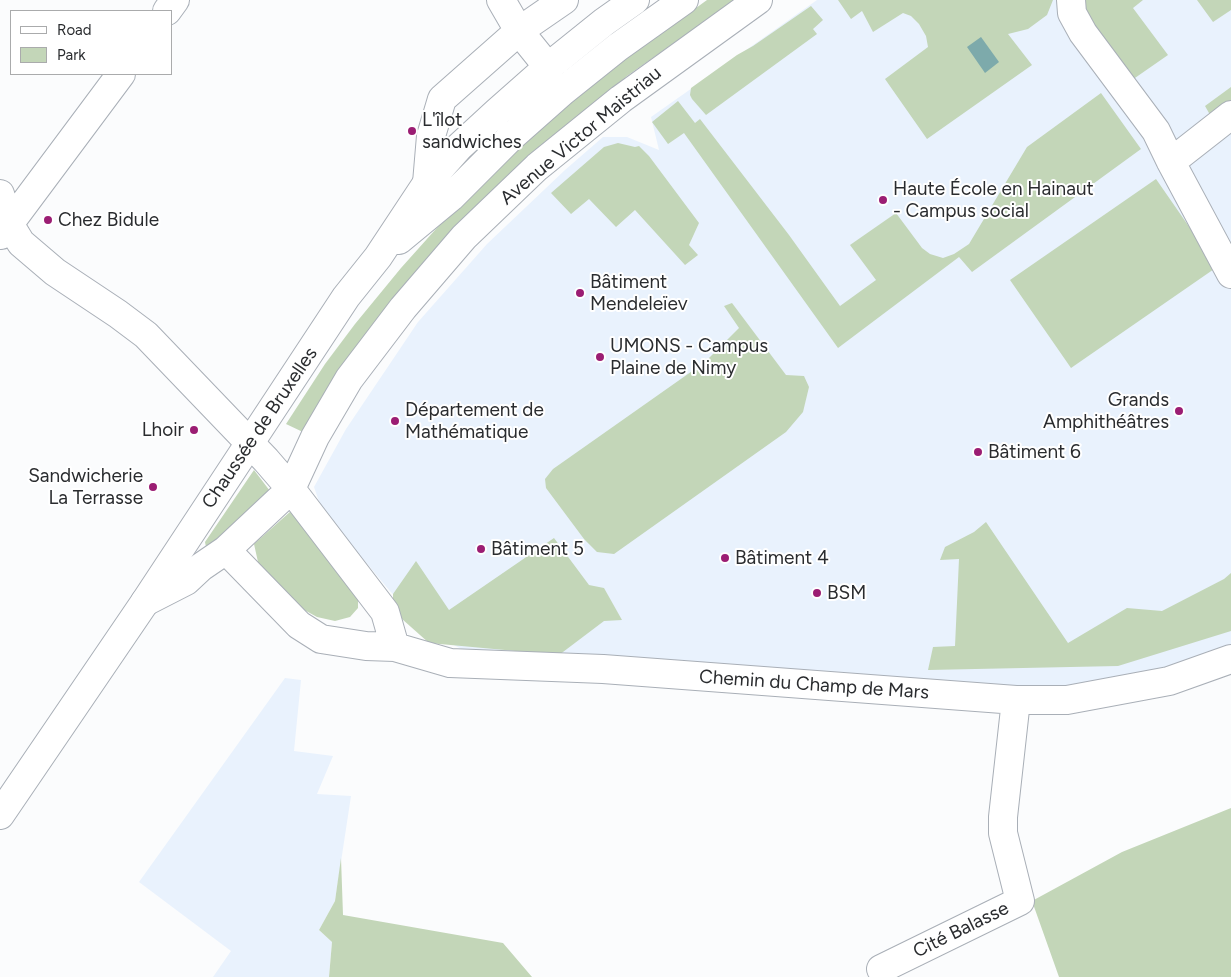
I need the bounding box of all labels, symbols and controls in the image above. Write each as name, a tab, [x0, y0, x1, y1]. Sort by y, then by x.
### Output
legend	[10, 10, 172, 75]
text: Road	[57, 21, 92, 39]
text: Park	[57, 46, 86, 64]
street label: Avenue Victor Maistriau	[496, 62, 666, 210]
place label: L'îlot sandwiches	[422, 109, 522, 153]
marker: L'îlot sandwiches	[406, 125, 418, 137]
place label: Haute École en Hainaut - Campus social	[893, 178, 1094, 222]
marker: Haute École en Hainaut - Campus social	[877, 194, 889, 206]
place label: Chez Bidule	[58, 209, 159, 231]
marker: Chez Bidule	[42, 214, 54, 226]
place label: Bâtiment Mendeleïev	[590, 271, 688, 315]
marker: Bâtiment Mendeleïev	[574, 287, 586, 299]
place label: UMONS - Campus Plaine de Nimy	[610, 335, 768, 379]
street label: Chaussée de Bruxelles	[198, 343, 322, 513]
marker: UMONS - Campus Plaine de Nimy	[594, 351, 606, 363]
place label: Grands Amphithéâtres	[1043, 389, 1169, 433]
place label: Département de Mathématique	[405, 399, 544, 443]
marker: Grands Amphithéâtres	[1173, 405, 1185, 417]
marker: Département de Mathématique	[389, 415, 401, 427]
place label: Lhoir	[142, 419, 184, 441]
marker: Lhoir	[188, 424, 200, 436]
place label: Bâtiment 6	[988, 441, 1081, 463]
marker: Bâtiment 6	[972, 446, 984, 458]
place label: Sandwicherie La Terrasse	[28, 465, 143, 509]
marker: Sandwicherie La Terrasse	[147, 481, 159, 493]
place label: Bâtiment 5	[491, 538, 584, 560]
marker: Bâtiment 5	[475, 543, 487, 555]
place label: Bâtiment 4	[735, 547, 829, 569]
marker: Bâtiment 4	[719, 552, 731, 564]
place label: BSM	[827, 582, 866, 604]
marker: BSM	[811, 587, 823, 599]
street label: Chemin du Champ de Mars	[698, 666, 930, 704]
street label: Cité Balasse	[909, 897, 1013, 963]

